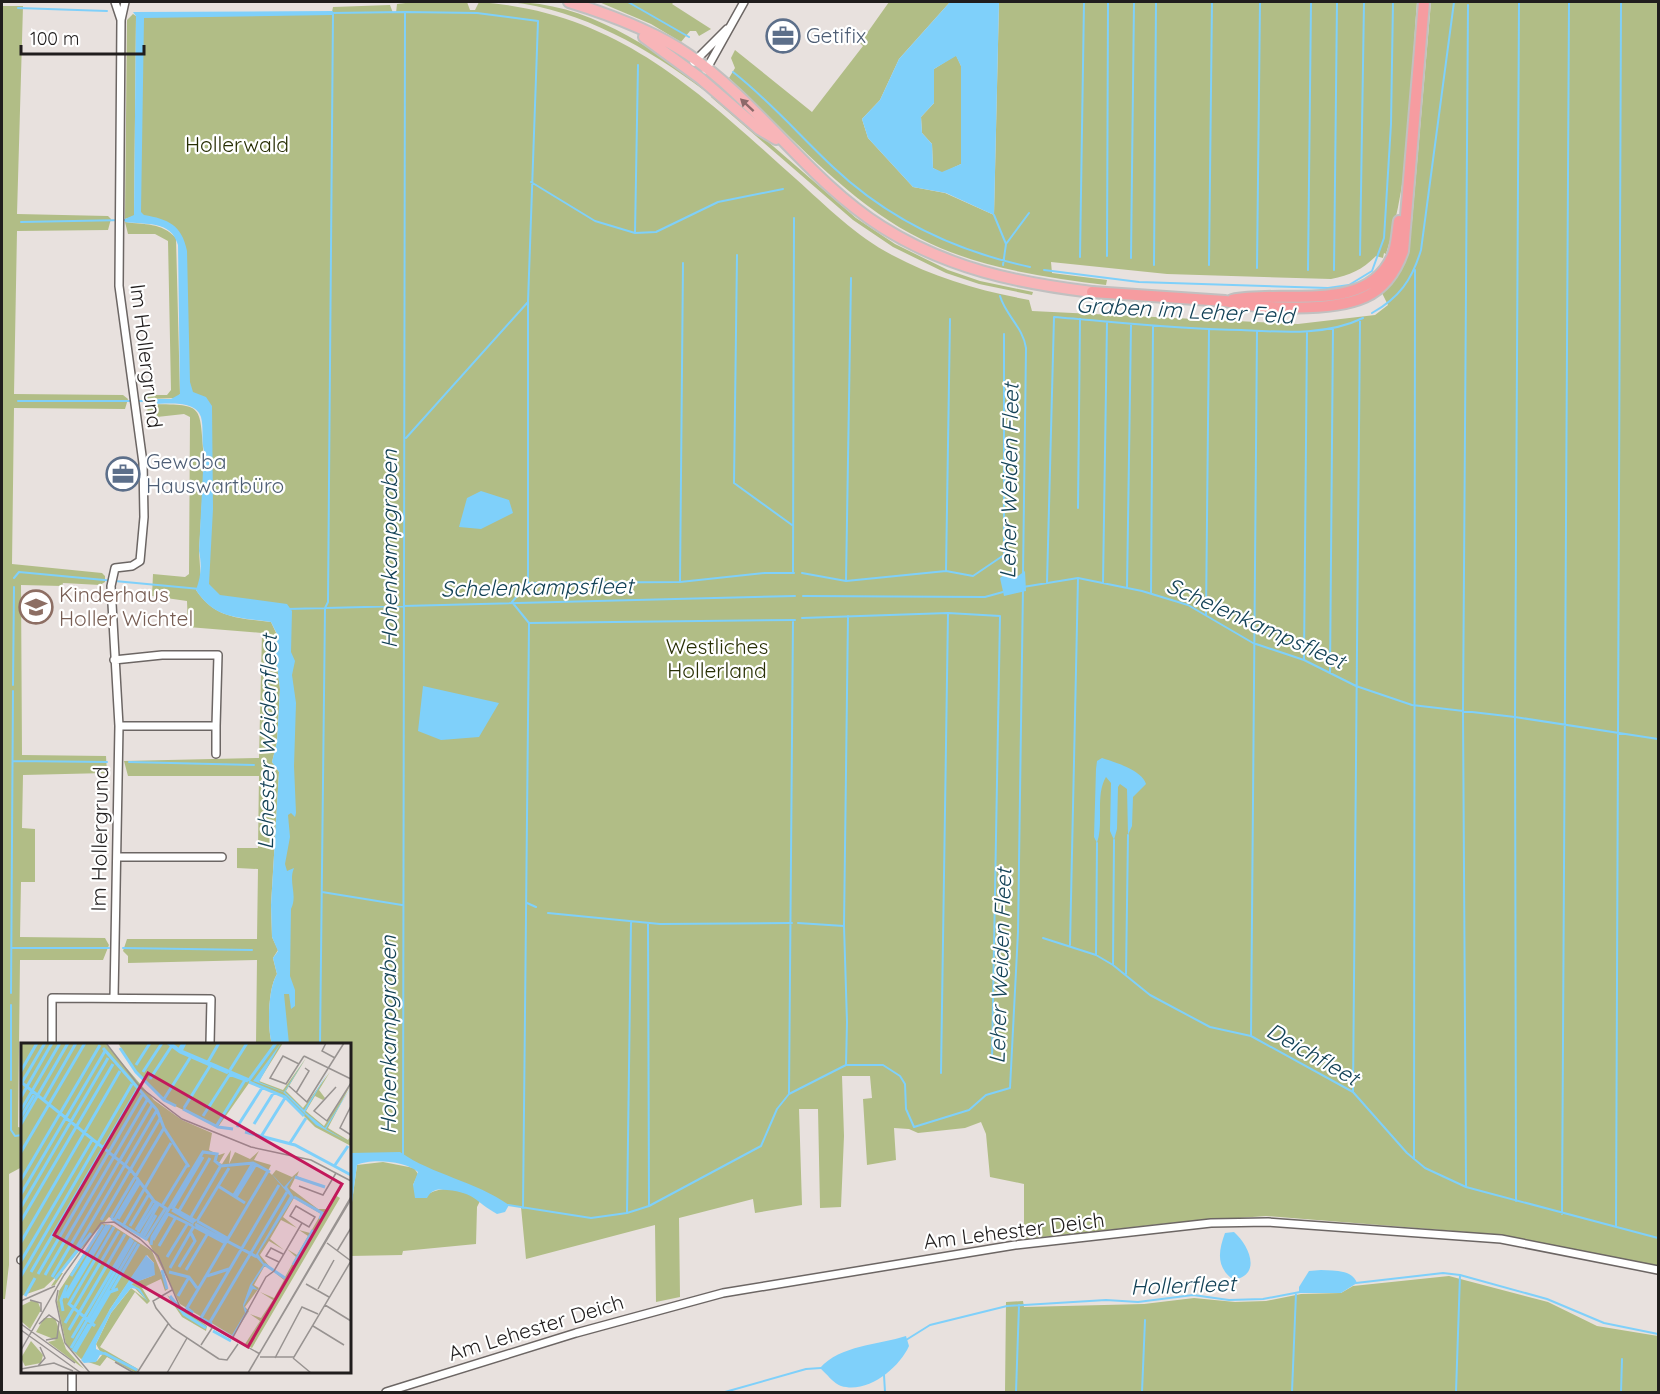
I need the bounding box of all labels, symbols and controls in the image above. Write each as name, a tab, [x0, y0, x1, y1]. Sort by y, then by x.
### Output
scale bar	[21, 18, 144, 56]
office icon: Getifix	[765, 18, 801, 54]
place label: Getifix	[806, 22, 866, 48]
text: 100 m	[30, 27, 79, 50]
one-way arrow	[740, 99, 755, 112]
park label: Hollerwald	[185, 131, 289, 157]
street label: Im Hollergrund	[125, 282, 169, 429]
water label: Graben im Leher Feld	[1075, 290, 1297, 330]
water label: Leher Weiden Fleet	[993, 380, 1025, 579]
place label: Gewoba Hauswartbüro	[146, 448, 284, 498]
water label: Hohenkampgraben	[375, 448, 403, 648]
office icon: Gewoba Hauswartbüro	[105, 456, 141, 492]
water label: Schelenkampsfleet	[440, 571, 636, 603]
water label: Schelenkampsfleet	[1162, 571, 1352, 676]
place label: Kinderhaus Holler Wichtel	[59, 581, 193, 631]
school or university icon: Kinderhaus Holler Wichtel	[18, 589, 54, 625]
water label: Lehester Weidenfleet	[251, 632, 283, 850]
park label: Westliches Hollerland	[666, 633, 768, 683]
street label: Im Hollergrund	[85, 766, 113, 912]
water label: Leher Weiden Fleet	[983, 865, 1017, 1064]
water label: Hohenkampgraben	[374, 934, 402, 1134]
water label: Deichfleet	[1262, 1016, 1366, 1093]
inset map	[21, 1043, 351, 1373]
street label: Am Lehester Deich	[922, 1206, 1106, 1254]
water label: Hollerfleet	[1130, 1269, 1239, 1301]
street label: Am Lehester Deich	[445, 1288, 627, 1366]

